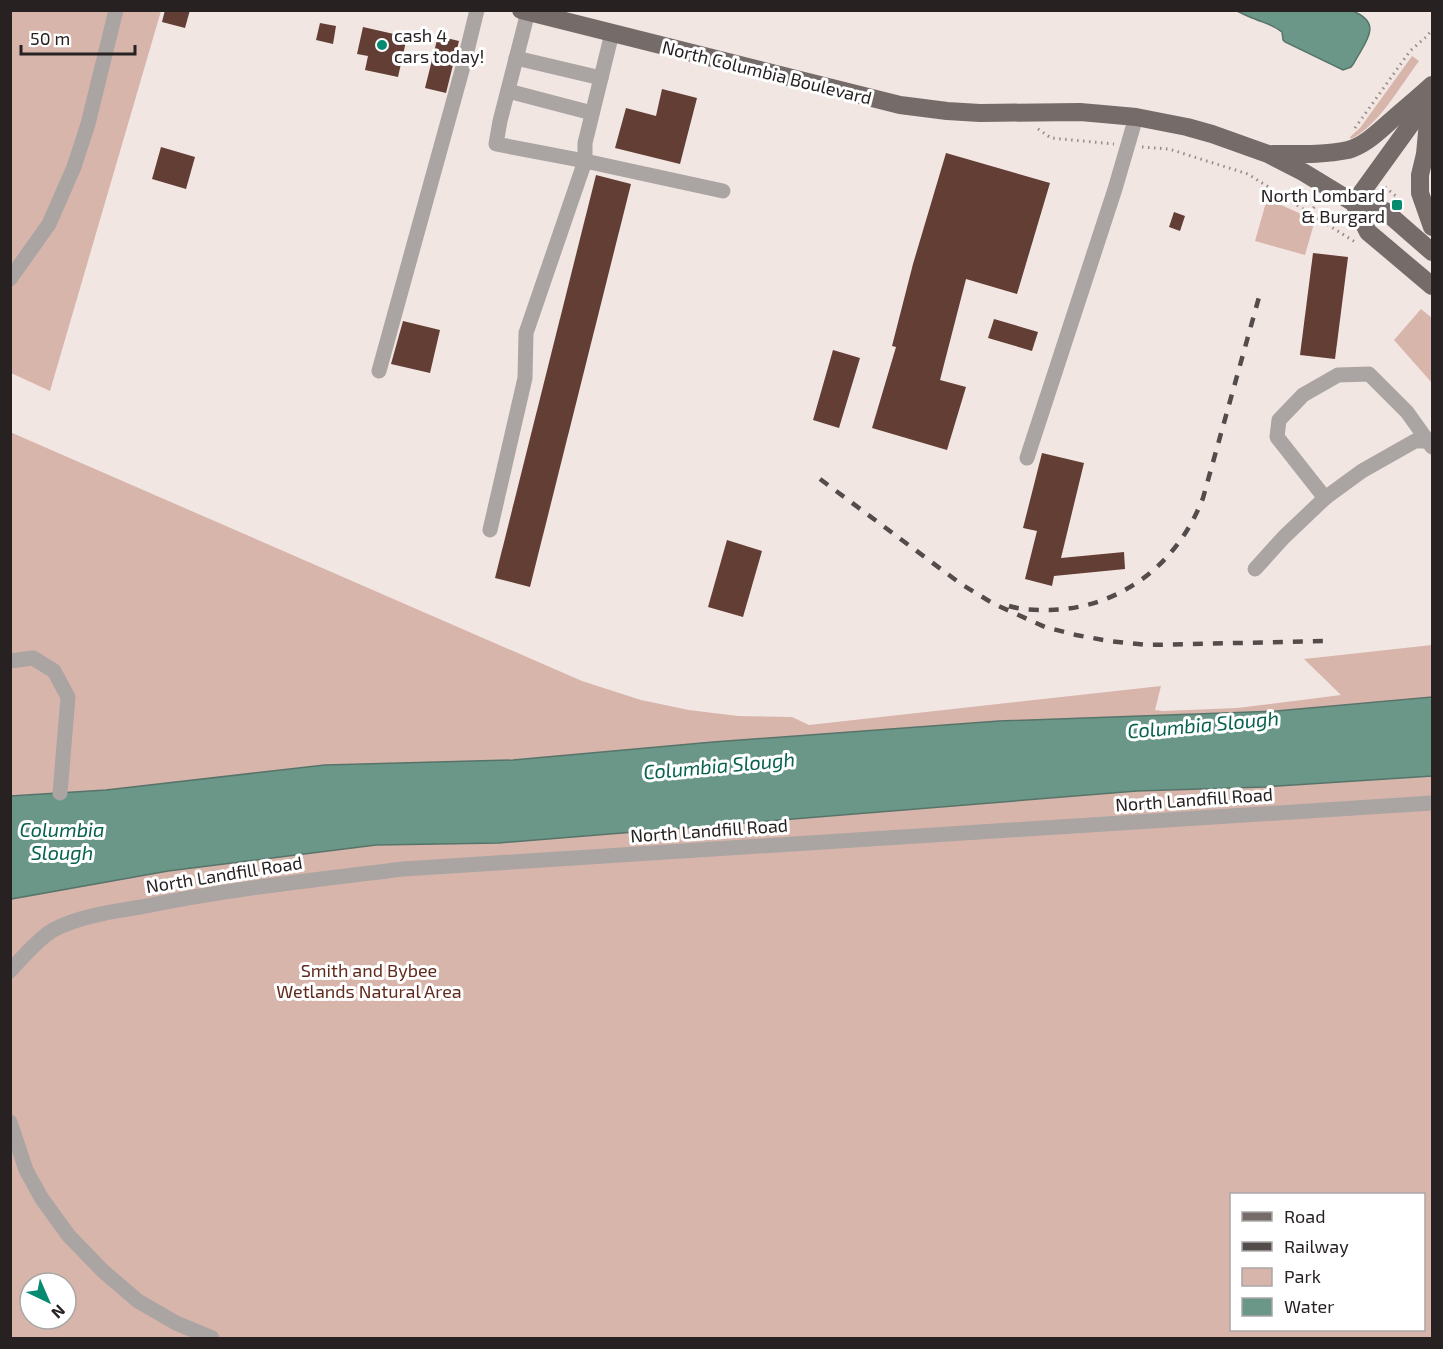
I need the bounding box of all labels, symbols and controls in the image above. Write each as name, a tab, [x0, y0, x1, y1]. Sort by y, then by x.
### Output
scale bar	[21, 18, 135, 56]
place label: cash 4 cars today!	[394, 24, 484, 67]
text: 50 m	[30, 27, 70, 49]
street label: North Columbia Boulevard	[660, 35, 874, 109]
marker: cash 4 cars today!	[375, 38, 389, 52]
place label: North Lombard & Burgard	[1261, 184, 1385, 227]
marker: North Lombard & Burgard	[1390, 198, 1404, 212]
water label: Columbia Slough	[1126, 705, 1280, 743]
water label: Columbia Slough	[642, 746, 796, 784]
street label: North Landfill Road	[1114, 783, 1274, 815]
street label: North Landfill Road	[629, 814, 789, 846]
water label: Columbia Slough	[20, 817, 104, 864]
street label: North Landfill Road	[144, 851, 304, 897]
park label: Smith and Bybee Wetlands Natural Area	[276, 959, 462, 1002]
legend	[1230, 1193, 1425, 1331]
text: Road	[1284, 1205, 1325, 1227]
text: Railway	[1284, 1235, 1349, 1257]
text: Park	[1284, 1265, 1321, 1287]
north arrow	[18, 1271, 78, 1331]
text: Water	[1284, 1295, 1334, 1317]
text: N	[48, 1301, 70, 1323]

